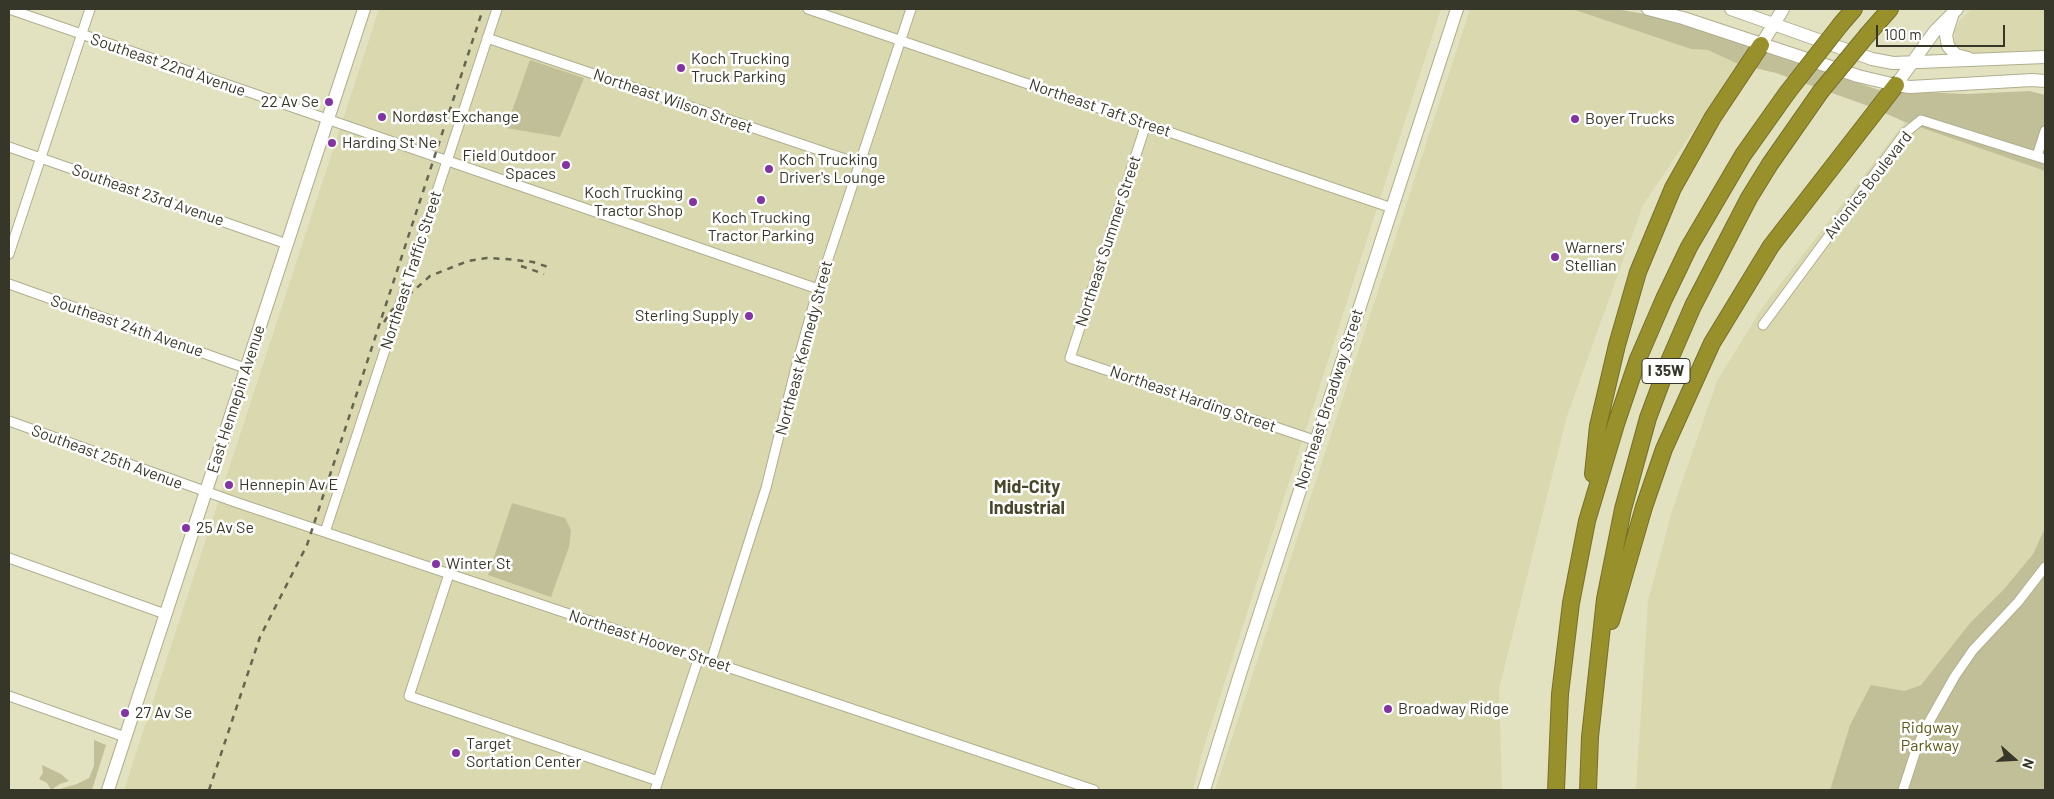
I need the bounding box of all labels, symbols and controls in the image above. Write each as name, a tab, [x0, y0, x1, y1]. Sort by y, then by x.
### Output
scale bar	[1879, 15, 2008, 47]
text: 100 m	[1884, 25, 1922, 43]
street label: Southeast 22nd Avenue	[88, 29, 248, 101]
place label: Koch Trucking Truck Parking	[691, 49, 790, 87]
marker: Koch Trucking Truck Parking	[675, 62, 687, 74]
street label: Northeast Wilson Street	[591, 65, 755, 137]
street label: Northeast Taft Street	[1027, 75, 1173, 141]
place label: 22 Av Se	[261, 92, 319, 112]
marker: 22 Av Se	[323, 96, 335, 108]
place label: Nordøst Exchange	[392, 107, 519, 127]
place label: Boyer Trucks	[1585, 109, 1675, 129]
marker: Nordøst Exchange	[376, 111, 388, 123]
marker: Boyer Trucks	[1569, 113, 1581, 125]
street label: Avionics Boulevard	[1820, 127, 1916, 243]
place label: Harding St Ne	[342, 133, 437, 153]
marker: Harding St Ne	[326, 137, 338, 149]
place label: Field Outdoor Spaces	[463, 146, 556, 184]
place label: Koch Trucking Driver's Lounge	[779, 150, 886, 188]
street label: Northeast Summer Street	[1071, 153, 1145, 329]
marker: Field Outdoor Spaces	[560, 159, 572, 171]
street label: Southeast 23rd Avenue	[69, 160, 227, 230]
marker: Koch Trucking Driver's Lounge	[763, 163, 775, 175]
place label: Koch Trucking Tractor Shop	[584, 183, 683, 221]
street label: Northeast Traffic Street	[376, 188, 446, 352]
marker: Koch Trucking Tractor Parking	[755, 194, 767, 206]
marker: Koch Trucking Tractor Shop	[687, 196, 699, 208]
place label: Koch Trucking Tractor Parking	[708, 208, 814, 246]
place label: Warners' Stellian	[1565, 238, 1624, 276]
marker: Warners' Stellian	[1549, 251, 1561, 263]
street label: Northeast Kennedy Street	[771, 259, 837, 437]
street label: Southeast 24th Avenue	[48, 291, 206, 361]
place label: Sterling Supply	[635, 306, 739, 326]
street label: Northeast Broadway Street	[1291, 306, 1367, 492]
marker: Sterling Supply	[743, 310, 755, 322]
street label: East Hennepin Avenue	[203, 322, 269, 476]
road number: I 35W	[1642, 358, 1690, 384]
street label: Northeast Harding Street	[1107, 362, 1279, 436]
street label: Southeast 25th Avenue	[29, 421, 185, 493]
place label: Hennepin Av E	[239, 475, 338, 495]
district label: Mid-City Industrial	[989, 476, 1065, 518]
marker: Hennepin Av E	[223, 479, 235, 491]
place label: 25 Av Se	[196, 518, 254, 538]
marker: 25 Av Se	[180, 522, 192, 534]
place label: Winter St	[446, 554, 511, 574]
marker: Winter St	[430, 558, 442, 570]
street label: Northeast Hoover Street	[566, 606, 734, 676]
place label: Broadway Ridge	[1398, 699, 1509, 719]
place label: 27 Av Se	[135, 703, 192, 723]
marker: Broadway Ridge	[1382, 703, 1394, 715]
marker: 27 Av Se	[119, 707, 131, 719]
park label: Ridgway Parkway	[1901, 718, 1959, 756]
place label: Target Sortation Center	[466, 734, 581, 772]
north arrow	[1989, 734, 2039, 784]
marker: Target Sortation Center	[450, 747, 462, 759]
text: N	[2019, 757, 2038, 771]

